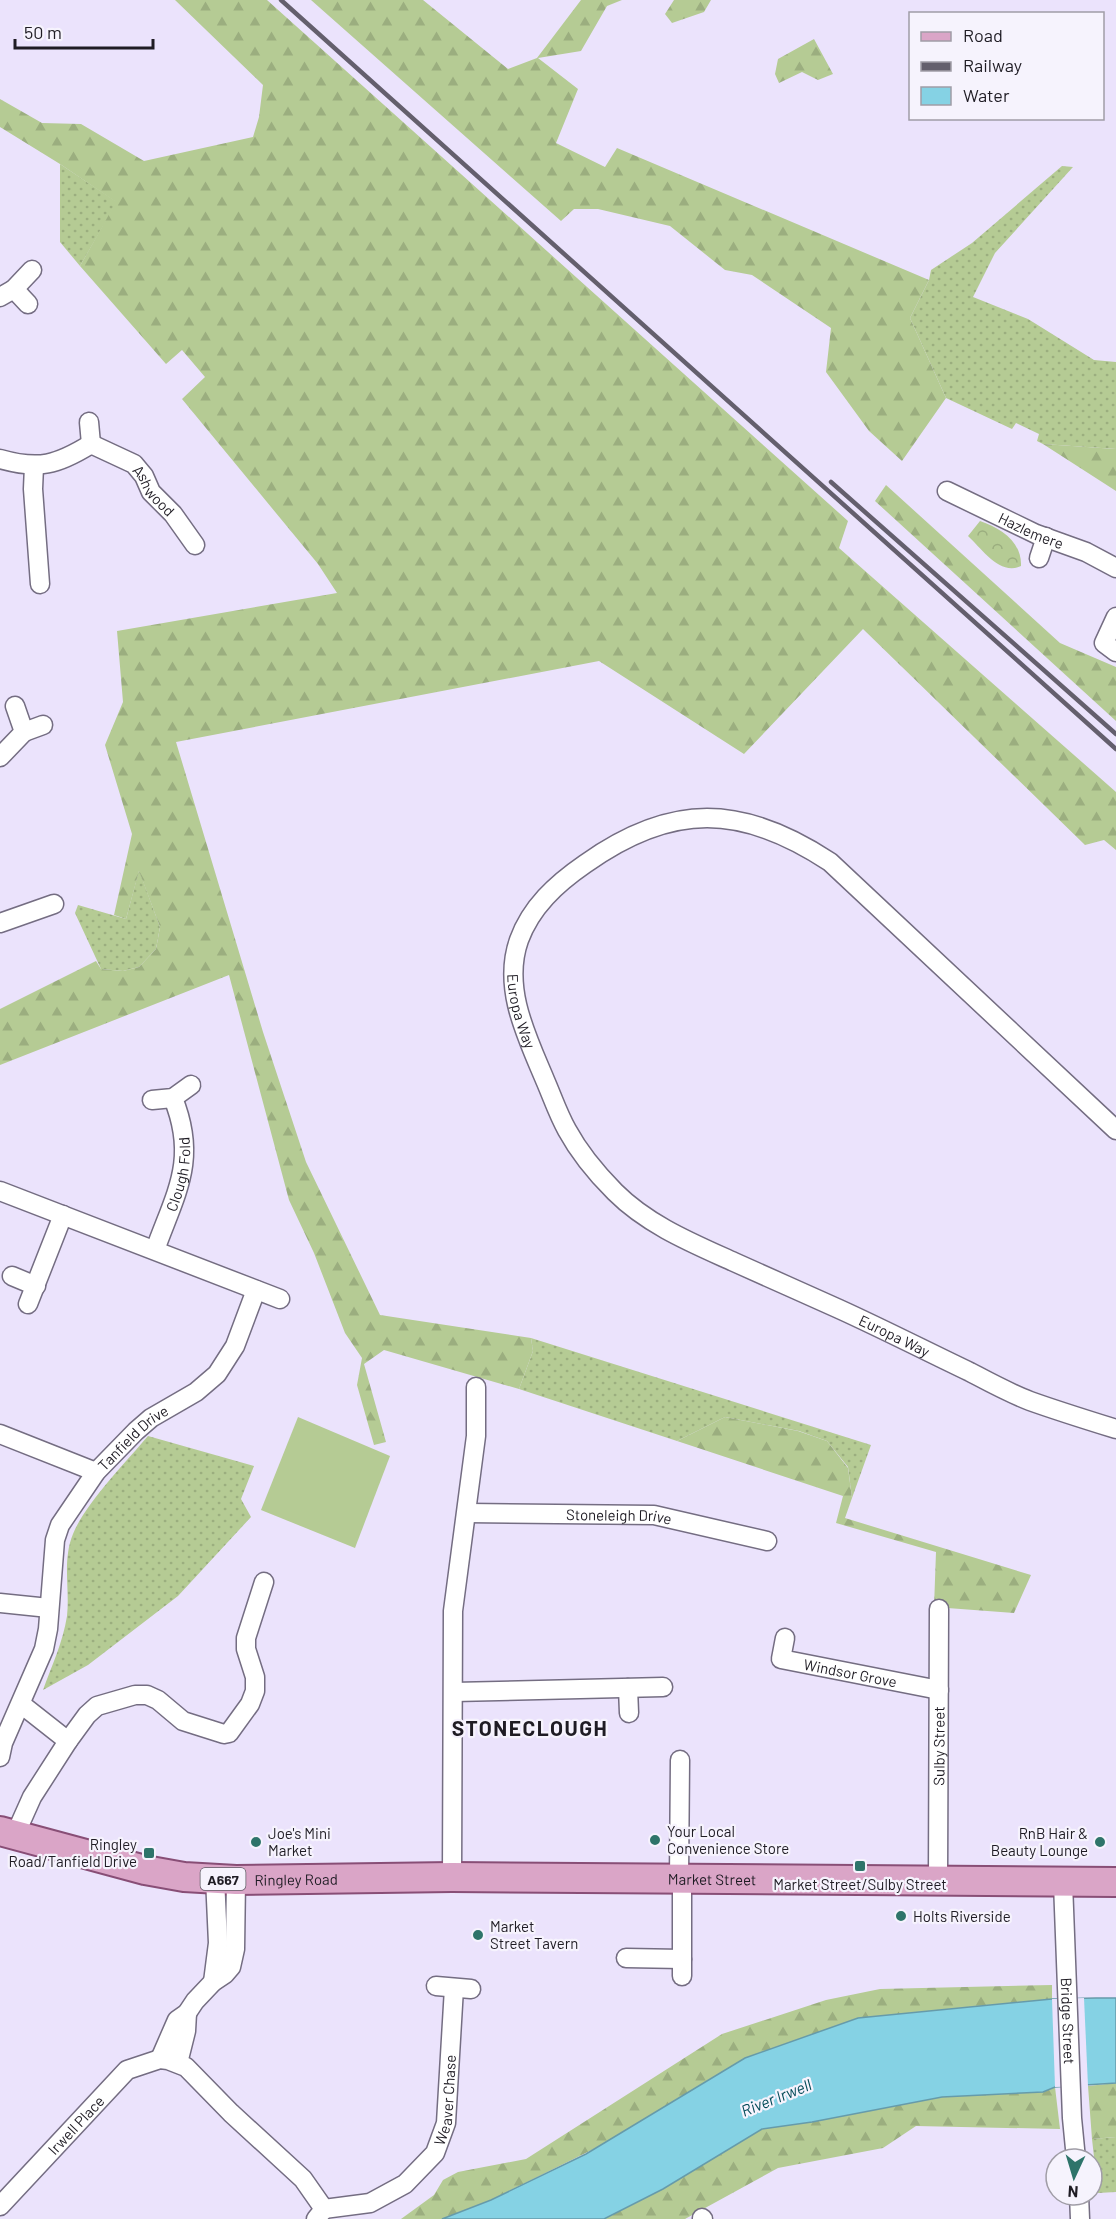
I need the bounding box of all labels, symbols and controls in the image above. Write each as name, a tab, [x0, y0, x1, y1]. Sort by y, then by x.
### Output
scale bar	[15, 12, 153, 50]
legend	[909, 12, 1104, 120]
text: 50 m	[24, 21, 62, 43]
text: Road	[963, 24, 1003, 46]
text: Railway	[963, 54, 1022, 76]
text: Water	[963, 84, 1010, 106]
street label: Ashwood	[130, 461, 179, 520]
street label: Hazlemere	[996, 508, 1066, 552]
street label: Europa Way	[504, 973, 540, 1051]
street label: Clough Fold	[162, 1136, 193, 1214]
street label: Europa Way	[856, 1311, 933, 1360]
street label: Tanfield Drive	[94, 1401, 171, 1474]
street label: Stoneleigh Drive	[566, 1505, 674, 1528]
street label: Windsor Grove	[802, 1655, 898, 1691]
street label: Sulby Street	[929, 1706, 948, 1786]
district label: STONECLOUGH	[452, 1715, 608, 1740]
place label: Your Local Convenience Store	[667, 1822, 789, 1857]
place label: Joe's Mini Market	[268, 1824, 331, 1859]
place label: RnB Hair & Beauty Lounge	[991, 1824, 1088, 1859]
marker: Your Local Convenience Store	[648, 1833, 662, 1847]
place label: Ringley Road/Tanfield Drive	[9, 1835, 137, 1870]
marker: Joe's Mini Market	[249, 1835, 263, 1849]
marker: RnB Hair & Beauty Lounge	[1093, 1835, 1107, 1849]
marker: Ringley Road/Tanfield Drive	[142, 1846, 156, 1860]
marker: Market Street/Sulby Street	[853, 1859, 867, 1873]
road number: A667	[200, 1868, 246, 1890]
street label: Ringley Road	[254, 1870, 338, 1889]
street label: Market Street	[668, 1870, 756, 1888]
place label: Market Street/Sulby Street	[773, 1875, 947, 1893]
place label: Holts Riverside	[913, 1907, 1011, 1925]
marker: Holts Riverside	[894, 1909, 908, 1923]
place label: Market Street Tavern	[490, 1917, 578, 1952]
marker: Market Street Tavern	[471, 1928, 485, 1942]
street label: Bridge Street	[1058, 1977, 1079, 2065]
street label: Weaver Chase	[430, 2054, 459, 2148]
water label: River Irwell	[738, 2074, 814, 2120]
street label: Irwell Place	[44, 2092, 108, 2158]
north arrow	[1044, 2147, 1104, 2207]
text: N	[1067, 2183, 1079, 2202]

